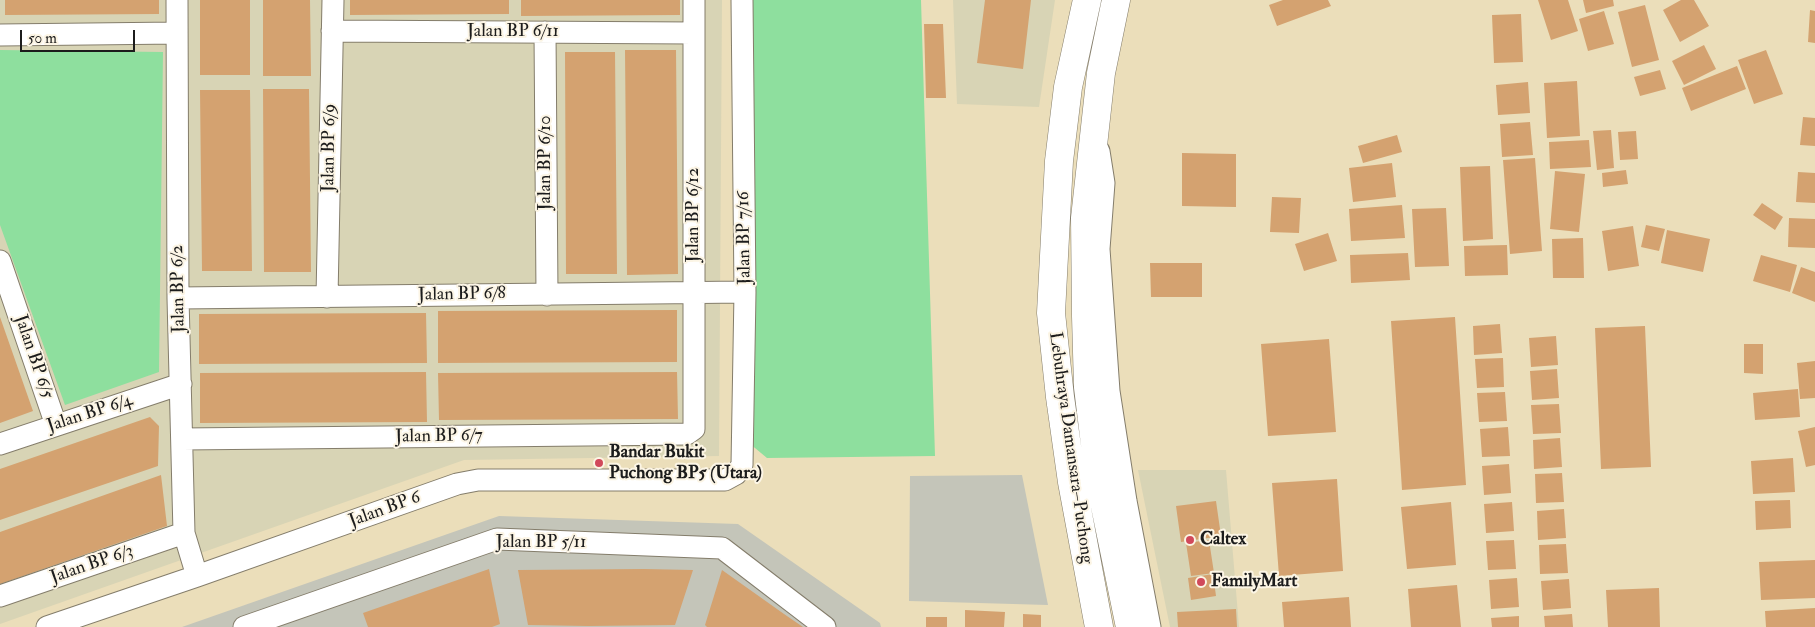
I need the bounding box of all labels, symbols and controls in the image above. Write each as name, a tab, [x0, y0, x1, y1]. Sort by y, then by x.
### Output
scale bar	[22, 20, 138, 52]
street label: Jalan BP 6/11	[467, 21, 559, 43]
text: 50 m	[28, 29, 57, 48]
street label: Jalan BP 6/9	[318, 104, 342, 192]
street label: Jalan BP 6/10	[535, 116, 557, 210]
street label: Jalan BP 6/12	[683, 168, 705, 262]
street label: Jalan BP 7/16	[733, 191, 757, 285]
street label: Jalan BP 6/2	[167, 245, 191, 333]
street label: Jalan BP 6/8	[418, 283, 506, 307]
street label: Jalan BP 6/5	[9, 312, 57, 402]
street label: Lebuhraya Damansara–Puchong	[1043, 331, 1097, 565]
street label: Jalan BP 6/4	[45, 390, 135, 438]
street label: Jalan BP 6/7	[395, 425, 483, 449]
place label: Bandar Bukit Puchong BP5 (Utara)	[609, 442, 762, 484]
marker: Bandar Bukit Puchong BP5 (Utara)	[593, 457, 605, 469]
street label: Jalan BP 6	[346, 487, 424, 533]
place label: Caltex	[1200, 529, 1246, 551]
street label: Jalan BP 5/11	[496, 532, 586, 554]
marker: Caltex	[1184, 534, 1196, 546]
street label: Jalan BP 6/3	[48, 541, 136, 589]
place label: FamilyMart	[1211, 571, 1297, 593]
marker: FamilyMart	[1195, 576, 1207, 588]

